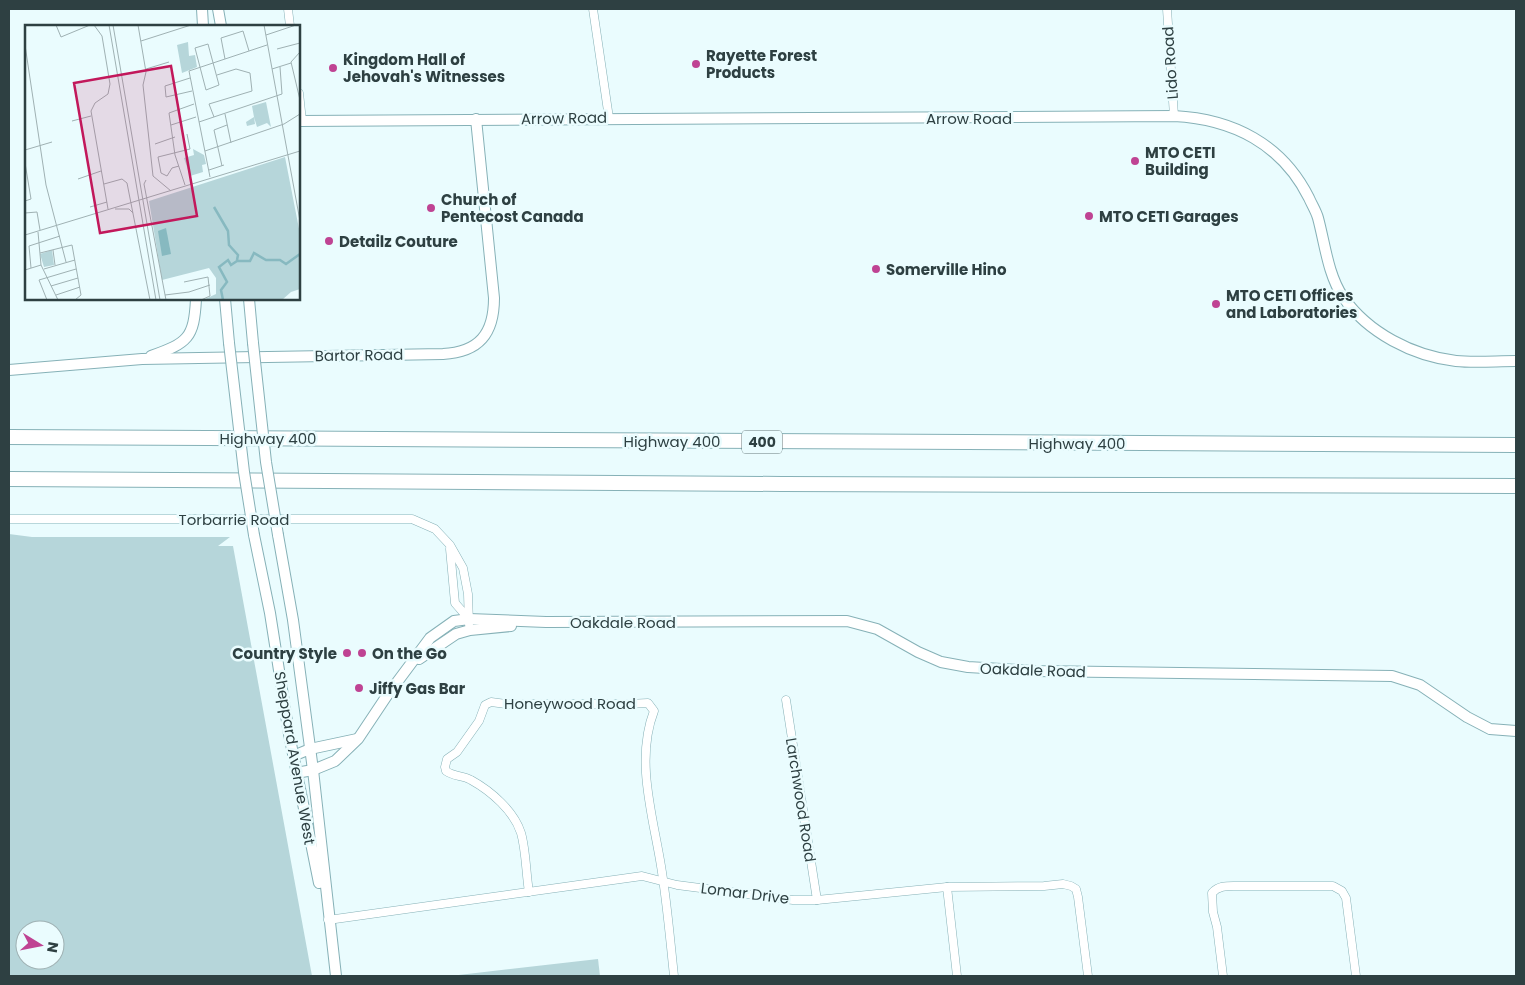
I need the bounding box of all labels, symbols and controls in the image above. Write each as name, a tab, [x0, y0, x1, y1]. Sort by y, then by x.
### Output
inset map	[25, 25, 300, 300]
street label: Lido Road	[1157, 26, 1183, 100]
place label: Rayette Forest Products	[706, 45, 817, 83]
place label: Kingdom Hall of Jehovah's Witnesses	[343, 49, 505, 87]
marker: Rayette Forest Products	[690, 58, 702, 70]
marker: Kingdom Hall of Jehovah's Witnesses	[327, 62, 339, 74]
street label: Arrow Road	[521, 107, 607, 129]
street label: Arrow Road	[926, 108, 1012, 129]
place label: MTO CETI Building	[1145, 142, 1215, 180]
marker: MTO CETI Building	[1129, 155, 1141, 167]
place label: Church of Pentecost Canada	[441, 189, 584, 227]
marker: Church of Pentecost Canada	[425, 202, 437, 214]
place label: MTO CETI Garages	[1099, 206, 1239, 227]
marker: MTO CETI Garages	[1083, 210, 1095, 222]
place label: Detailz Couture	[339, 231, 458, 252]
marker: Detailz Couture	[323, 235, 335, 247]
place label: Somerville Hino	[886, 259, 1007, 280]
marker: Somerville Hino	[870, 263, 882, 275]
place label: MTO CETI Offices and Laboratories	[1226, 285, 1357, 323]
marker: MTO CETI Offices and Laboratories	[1210, 298, 1222, 310]
street label: Bartor Road	[315, 344, 403, 366]
street label: Highway 400	[220, 428, 316, 449]
street label: Highway 400	[624, 431, 720, 452]
road number: 400	[742, 431, 782, 454]
street label: Highway 400	[1029, 433, 1125, 454]
street label: Torbarrie Road	[179, 509, 289, 530]
street label: Oakdale Road	[570, 612, 676, 633]
place label: Country Style	[232, 643, 337, 664]
place label: On the Go	[372, 643, 447, 664]
marker: Country Style	[341, 647, 353, 659]
marker: On the Go	[356, 647, 368, 659]
street label: Oakdale Road	[980, 658, 1086, 682]
street label: Sheppard Avenue West	[269, 670, 321, 846]
place label: Jiffy Gas Bar	[369, 678, 466, 699]
marker: Jiffy Gas Bar	[353, 682, 365, 694]
street label: Honeywood Road	[504, 693, 636, 714]
street label: Larchwood Road	[781, 736, 821, 864]
street label: Lomar Drive	[700, 877, 790, 909]
north arrow	[15, 920, 65, 970]
text: N	[42, 940, 64, 954]

